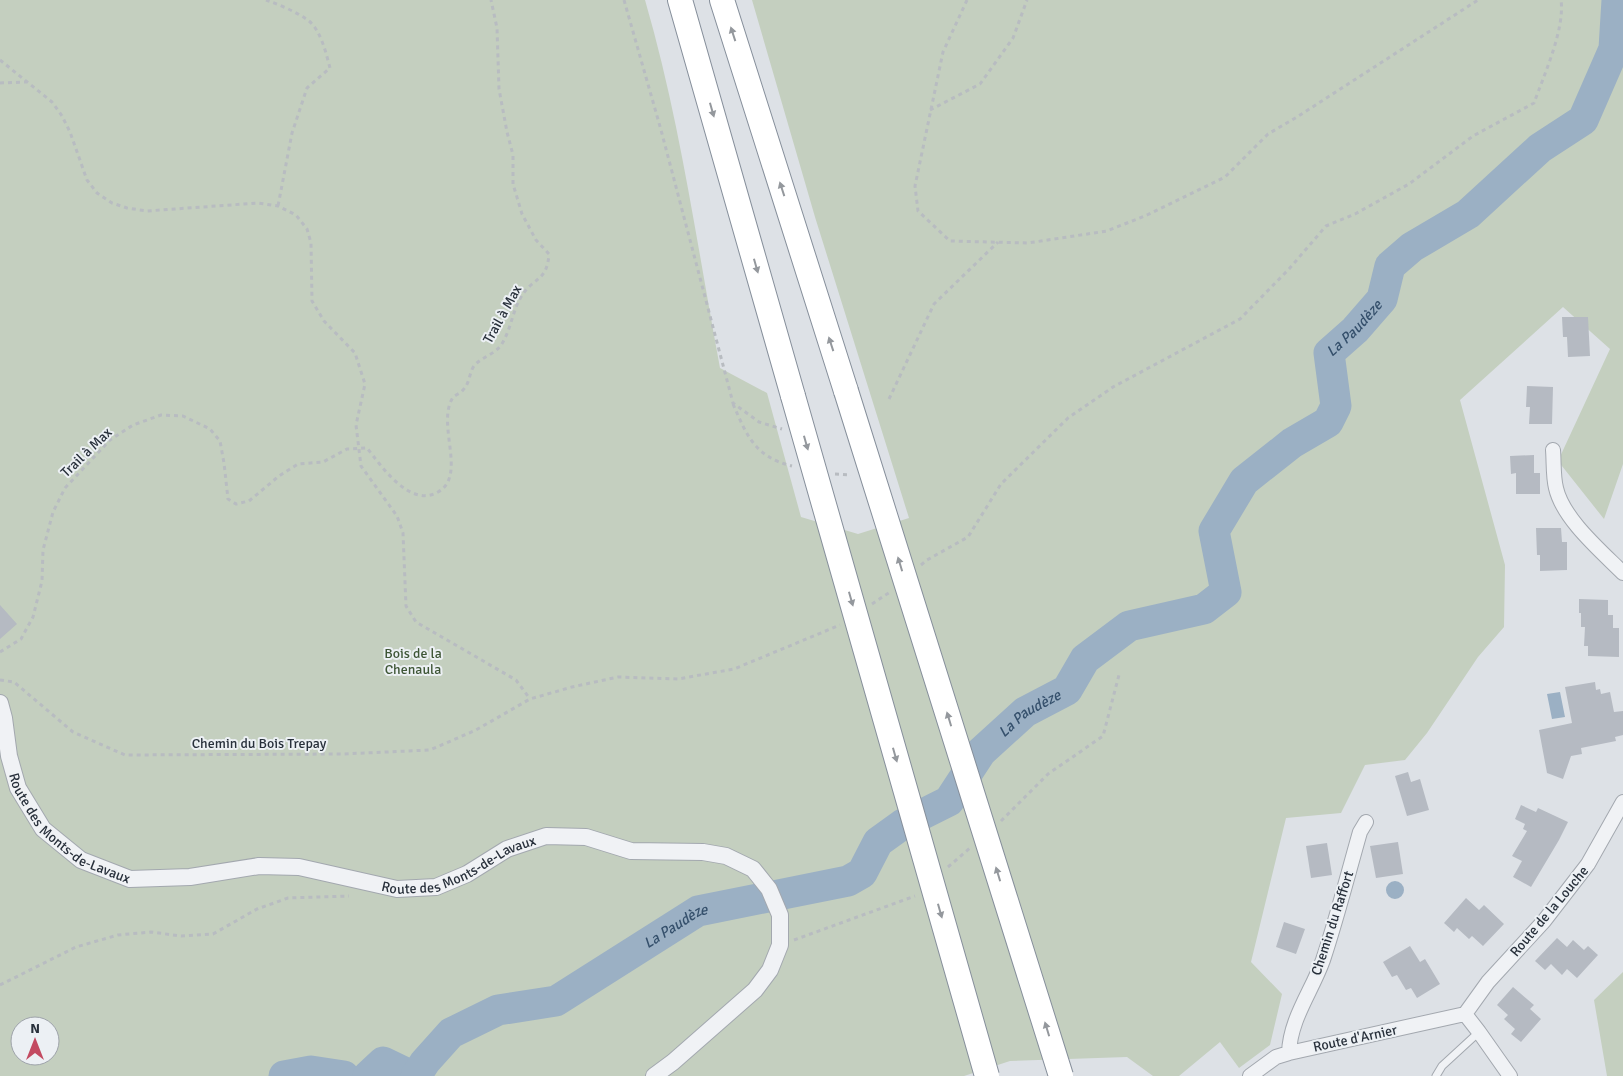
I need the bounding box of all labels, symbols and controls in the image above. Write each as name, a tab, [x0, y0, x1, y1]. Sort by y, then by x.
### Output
one-way arrow	[729, 27, 737, 42]
one-way arrow	[708, 102, 716, 117]
one-way arrow	[778, 182, 786, 197]
one-way arrow	[753, 259, 761, 274]
street label: Trail à Max	[479, 281, 526, 347]
water label: La Paudèze	[1323, 295, 1387, 360]
one-way arrow	[827, 337, 834, 352]
street label: Trail à Max	[57, 423, 116, 481]
one-way arrow	[803, 435, 811, 450]
one-way arrow	[896, 557, 904, 572]
one-way arrow	[847, 591, 855, 606]
park label: Bois de la Chenaula	[384, 645, 442, 678]
water label: La Paudèze	[995, 685, 1065, 741]
one-way arrow	[945, 712, 953, 727]
street label: Chemin du Bois Trepay	[192, 735, 327, 752]
one-way arrow	[892, 748, 900, 763]
street label: Route des Monts-de-Lavaux	[5, 771, 133, 887]
street label: Route des Monts-de-Lavaux	[380, 832, 538, 898]
street label: Route de la Louche	[1507, 863, 1592, 960]
one-way arrow	[994, 867, 1001, 882]
street label: Chemin du Raffort	[1308, 869, 1357, 978]
water label: La Paudèze	[640, 900, 710, 952]
one-way arrow	[936, 904, 944, 919]
north arrow	[10, 1016, 60, 1066]
text: N	[30, 1020, 40, 1037]
street label: Route d'Arnier	[1311, 1021, 1400, 1056]
one-way arrow	[1042, 1022, 1050, 1037]

